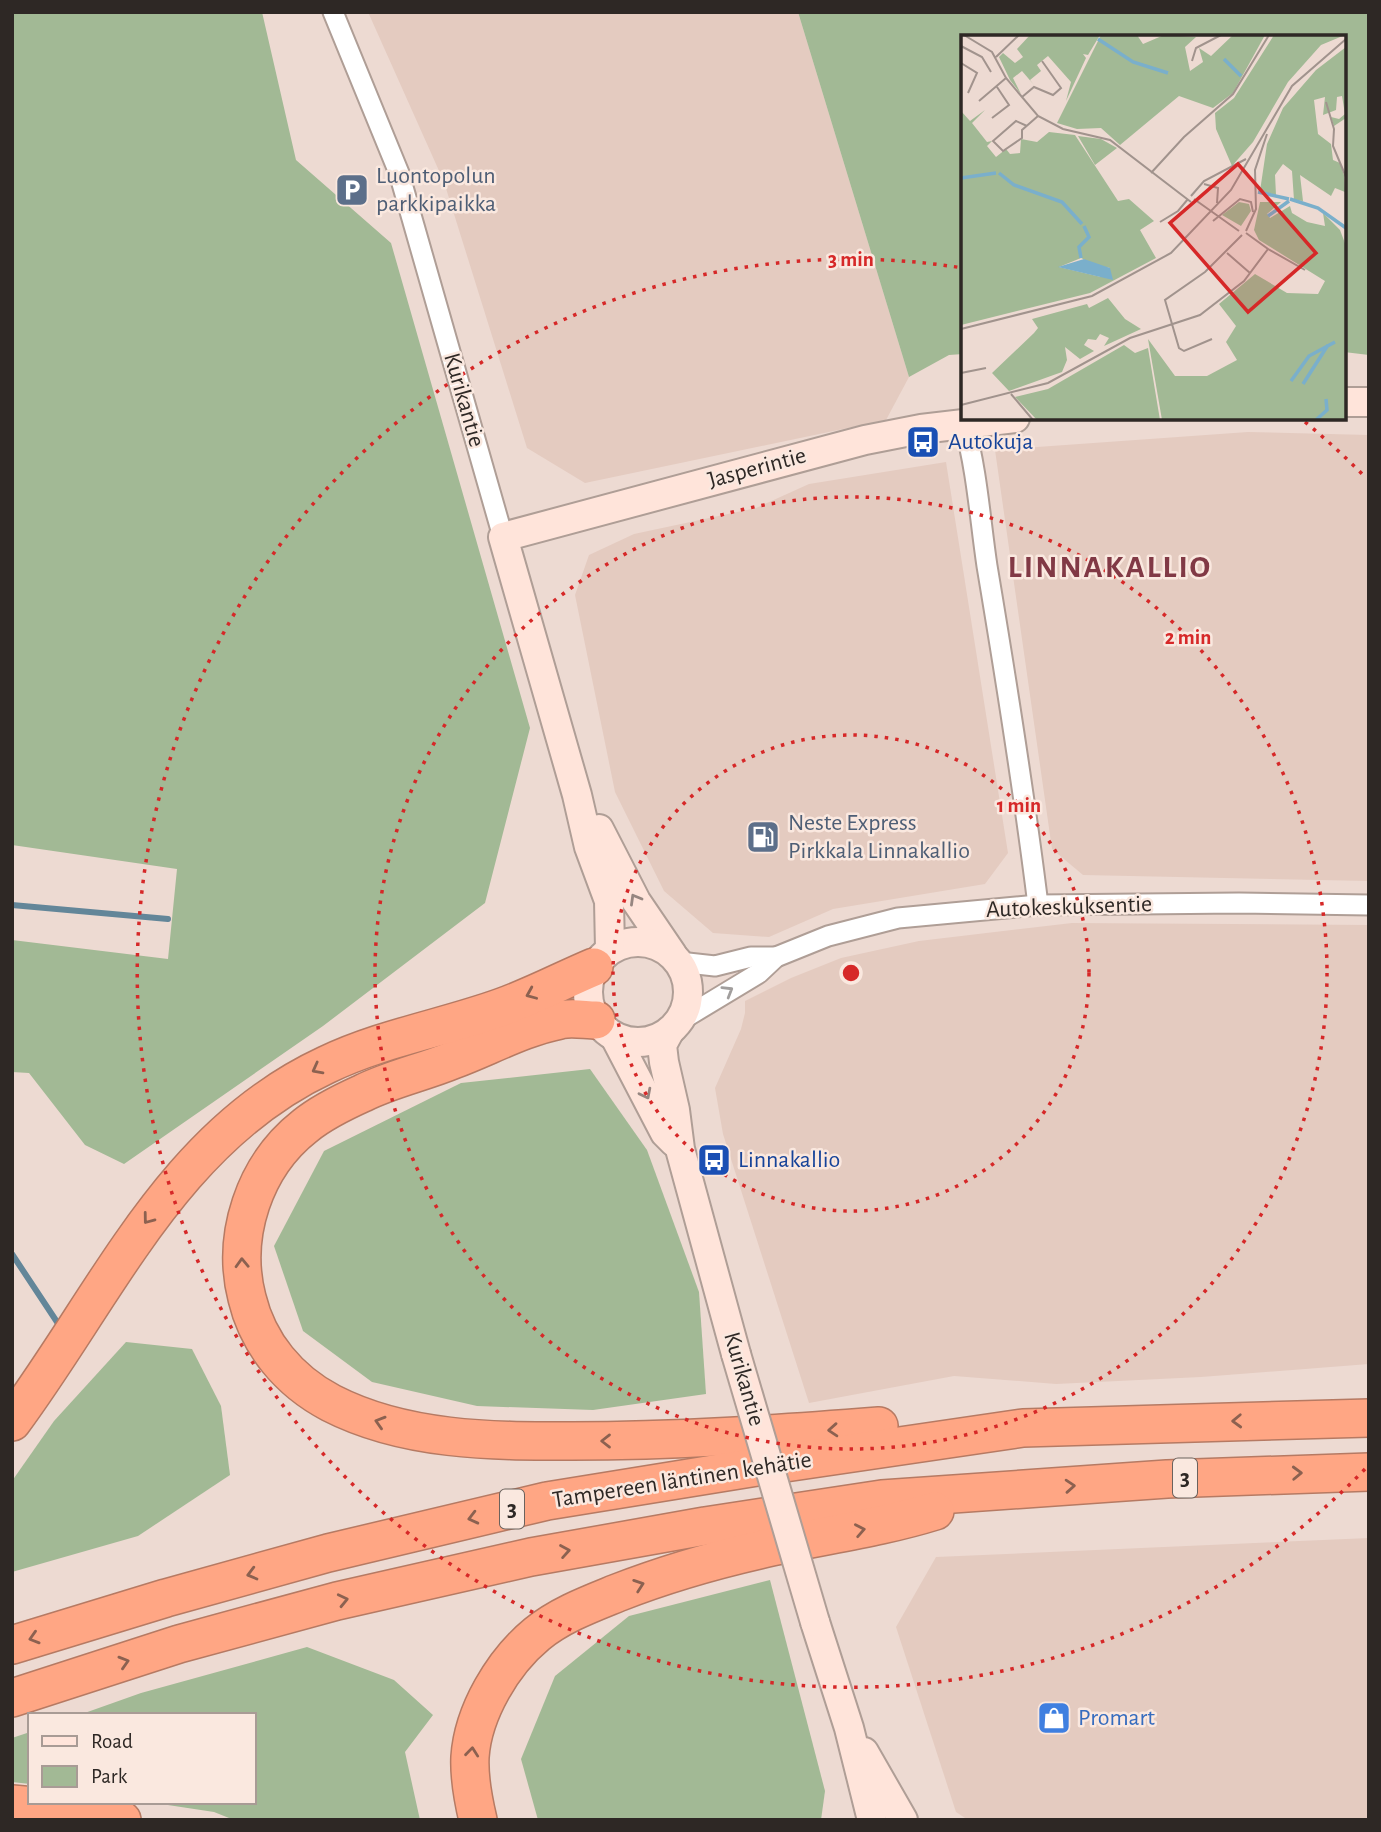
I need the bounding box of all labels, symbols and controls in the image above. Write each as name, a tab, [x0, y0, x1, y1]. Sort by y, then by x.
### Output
inset map	[961, 35, 1346, 420]
place label: Luontopolun parkkipaikka	[376, 164, 496, 216]
parking icon: Luontopolun parkkipaikka	[333, 171, 371, 209]
text: 3 min	[828, 249, 874, 270]
street label: Kurikantie	[439, 350, 489, 450]
bus stop icon: Autokuja	[904, 423, 942, 461]
place label: Autokuja	[948, 430, 1033, 454]
street label: Jasperintie	[705, 443, 809, 493]
district label: LINNAKALLIO	[1008, 551, 1212, 583]
text: 2 min	[1165, 627, 1211, 648]
text: 1 min	[997, 795, 1041, 816]
place label: Neste Express Pirkkala Linnakallio	[788, 811, 970, 863]
fuel station icon: Neste Express Pirkkala Linnakallio	[744, 818, 782, 856]
street label: Autokeskuksentie	[986, 892, 1152, 922]
one-way arrow	[631, 893, 644, 906]
centre of rings	[839, 961, 863, 985]
one-way arrow	[526, 986, 538, 1000]
one-way arrow	[721, 986, 734, 999]
one-way arrow	[312, 1061, 324, 1075]
one-way arrow	[638, 1087, 652, 1099]
bus stop icon: Linnakallio	[695, 1141, 733, 1179]
place label: Linnakallio	[738, 1148, 840, 1172]
one-way arrow	[144, 1211, 157, 1224]
one-way arrow	[234, 1257, 249, 1268]
street label: Kurikantie	[719, 1329, 769, 1429]
one-way arrow	[1231, 1413, 1242, 1429]
one-way arrow	[374, 1415, 386, 1430]
one-way arrow	[827, 1422, 838, 1437]
one-way arrow	[600, 1433, 611, 1449]
street label: Tampereen läntinen kehätie	[551, 1448, 813, 1512]
road number: 3	[1173, 1458, 1197, 1498]
one-way arrow	[1292, 1466, 1303, 1481]
one-way arrow	[1065, 1479, 1076, 1494]
road number: 3	[500, 1490, 524, 1528]
one-way arrow	[467, 1510, 479, 1525]
one-way arrow	[854, 1523, 866, 1538]
one-way arrow	[559, 1544, 571, 1559]
one-way arrow	[246, 1566, 258, 1580]
one-way arrow	[633, 1579, 645, 1593]
one-way arrow	[337, 1594, 349, 1608]
one-way arrow	[28, 1630, 40, 1645]
one-way arrow	[117, 1655, 129, 1670]
shop icon: Promart	[1035, 1699, 1073, 1737]
place label: Promart	[1078, 1706, 1155, 1730]
legend	[28, 1713, 256, 1804]
text: Road	[91, 1731, 133, 1752]
one-way arrow	[464, 1746, 479, 1758]
text: Park	[91, 1766, 128, 1787]

